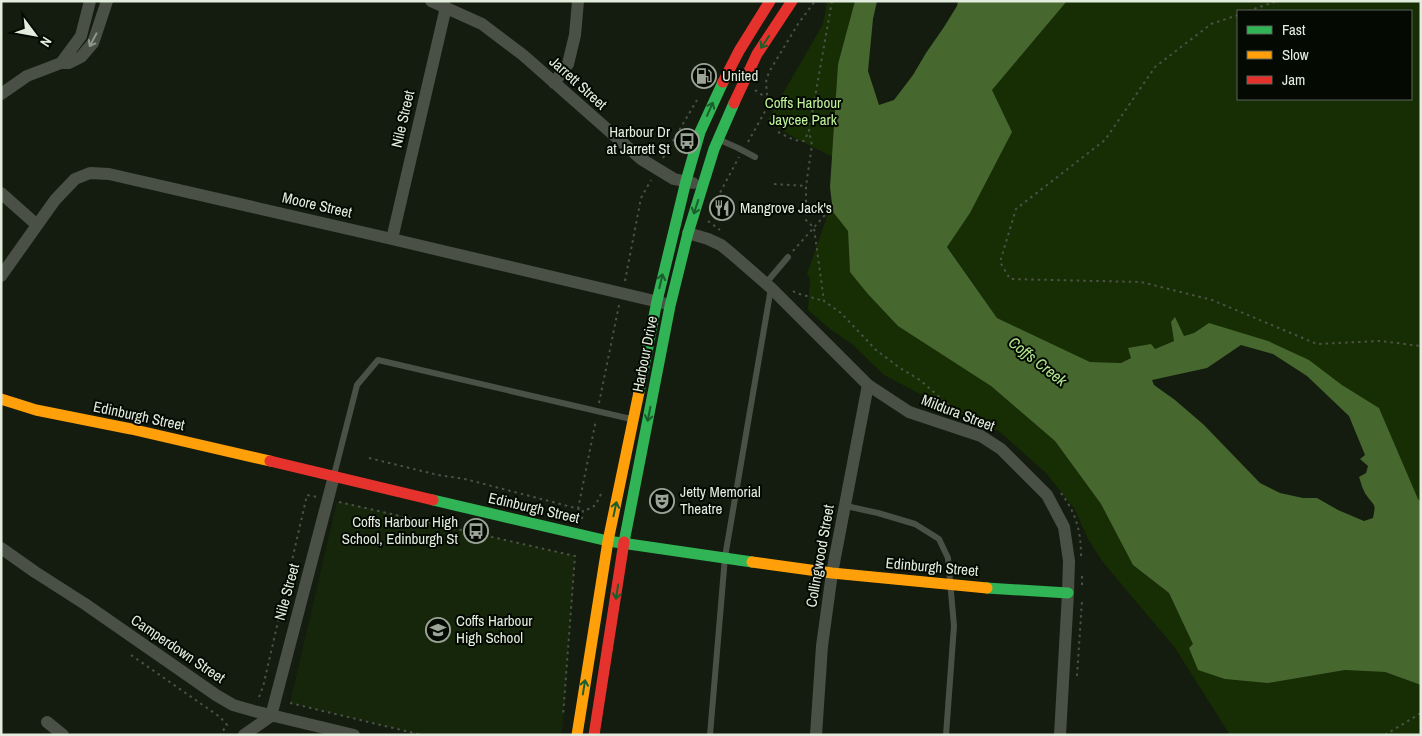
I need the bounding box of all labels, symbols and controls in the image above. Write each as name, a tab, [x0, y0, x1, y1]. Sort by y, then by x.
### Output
north arrow	[10, 10, 60, 60]
legend	[1237, 10, 1412, 100]
text: Fast	[1282, 19, 1306, 40]
one-way arrow	[88, 33, 98, 48]
text: N	[36, 34, 56, 50]
one-way arrow	[760, 35, 771, 49]
text: Slow	[1282, 44, 1309, 65]
street label: Jarrett Street	[545, 51, 612, 115]
fuel station icon: United	[691, 63, 717, 89]
place label: United	[722, 65, 758, 86]
text: Jam	[1282, 69, 1305, 90]
street label: Nile Street	[386, 88, 419, 150]
park label: Coffs Harbour Jaycee Park	[765, 92, 841, 130]
one-way arrow	[706, 102, 716, 117]
place label: Harbour Dr at Jarrett St	[606, 121, 671, 159]
bus stop icon: Harbour Dr at Jarrett St	[674, 128, 700, 154]
street label: Moore Street	[280, 186, 355, 223]
restaurant icon: Mangrove Jack's	[709, 195, 735, 221]
place label: Mangrove Jack's	[740, 197, 832, 218]
one-way arrow	[691, 199, 701, 215]
one-way arrow	[657, 274, 666, 290]
street label: Harbour Drive	[627, 314, 662, 394]
water label: Coffs Creek	[1004, 331, 1072, 391]
street label: Mildura Street	[918, 389, 999, 436]
street label: Edinburgh Street	[91, 396, 187, 436]
one-way arrow	[644, 406, 653, 422]
place label: Jetty Memorial Theatre	[680, 481, 761, 519]
street label: Edinburgh Street	[486, 487, 582, 528]
theatre icon: Jetty Memorial Theatre	[649, 488, 675, 514]
one-way arrow	[611, 502, 620, 518]
street label: Collingwood Street	[800, 502, 839, 609]
place label: Coffs Harbour High School, Edinburgh St	[342, 511, 459, 549]
bus stop icon: Coffs Harbour High School, Edinburgh St	[463, 518, 489, 544]
street label: Edinburgh Street	[885, 552, 980, 581]
street label: Nile Street	[269, 561, 304, 623]
one-way arrow	[611, 584, 621, 600]
street label: Camperdown Street	[127, 609, 230, 688]
place label: Coffs Harbour High School	[456, 610, 532, 648]
school or university icon: Coffs Harbour High School	[425, 617, 451, 643]
one-way arrow	[580, 679, 590, 695]

